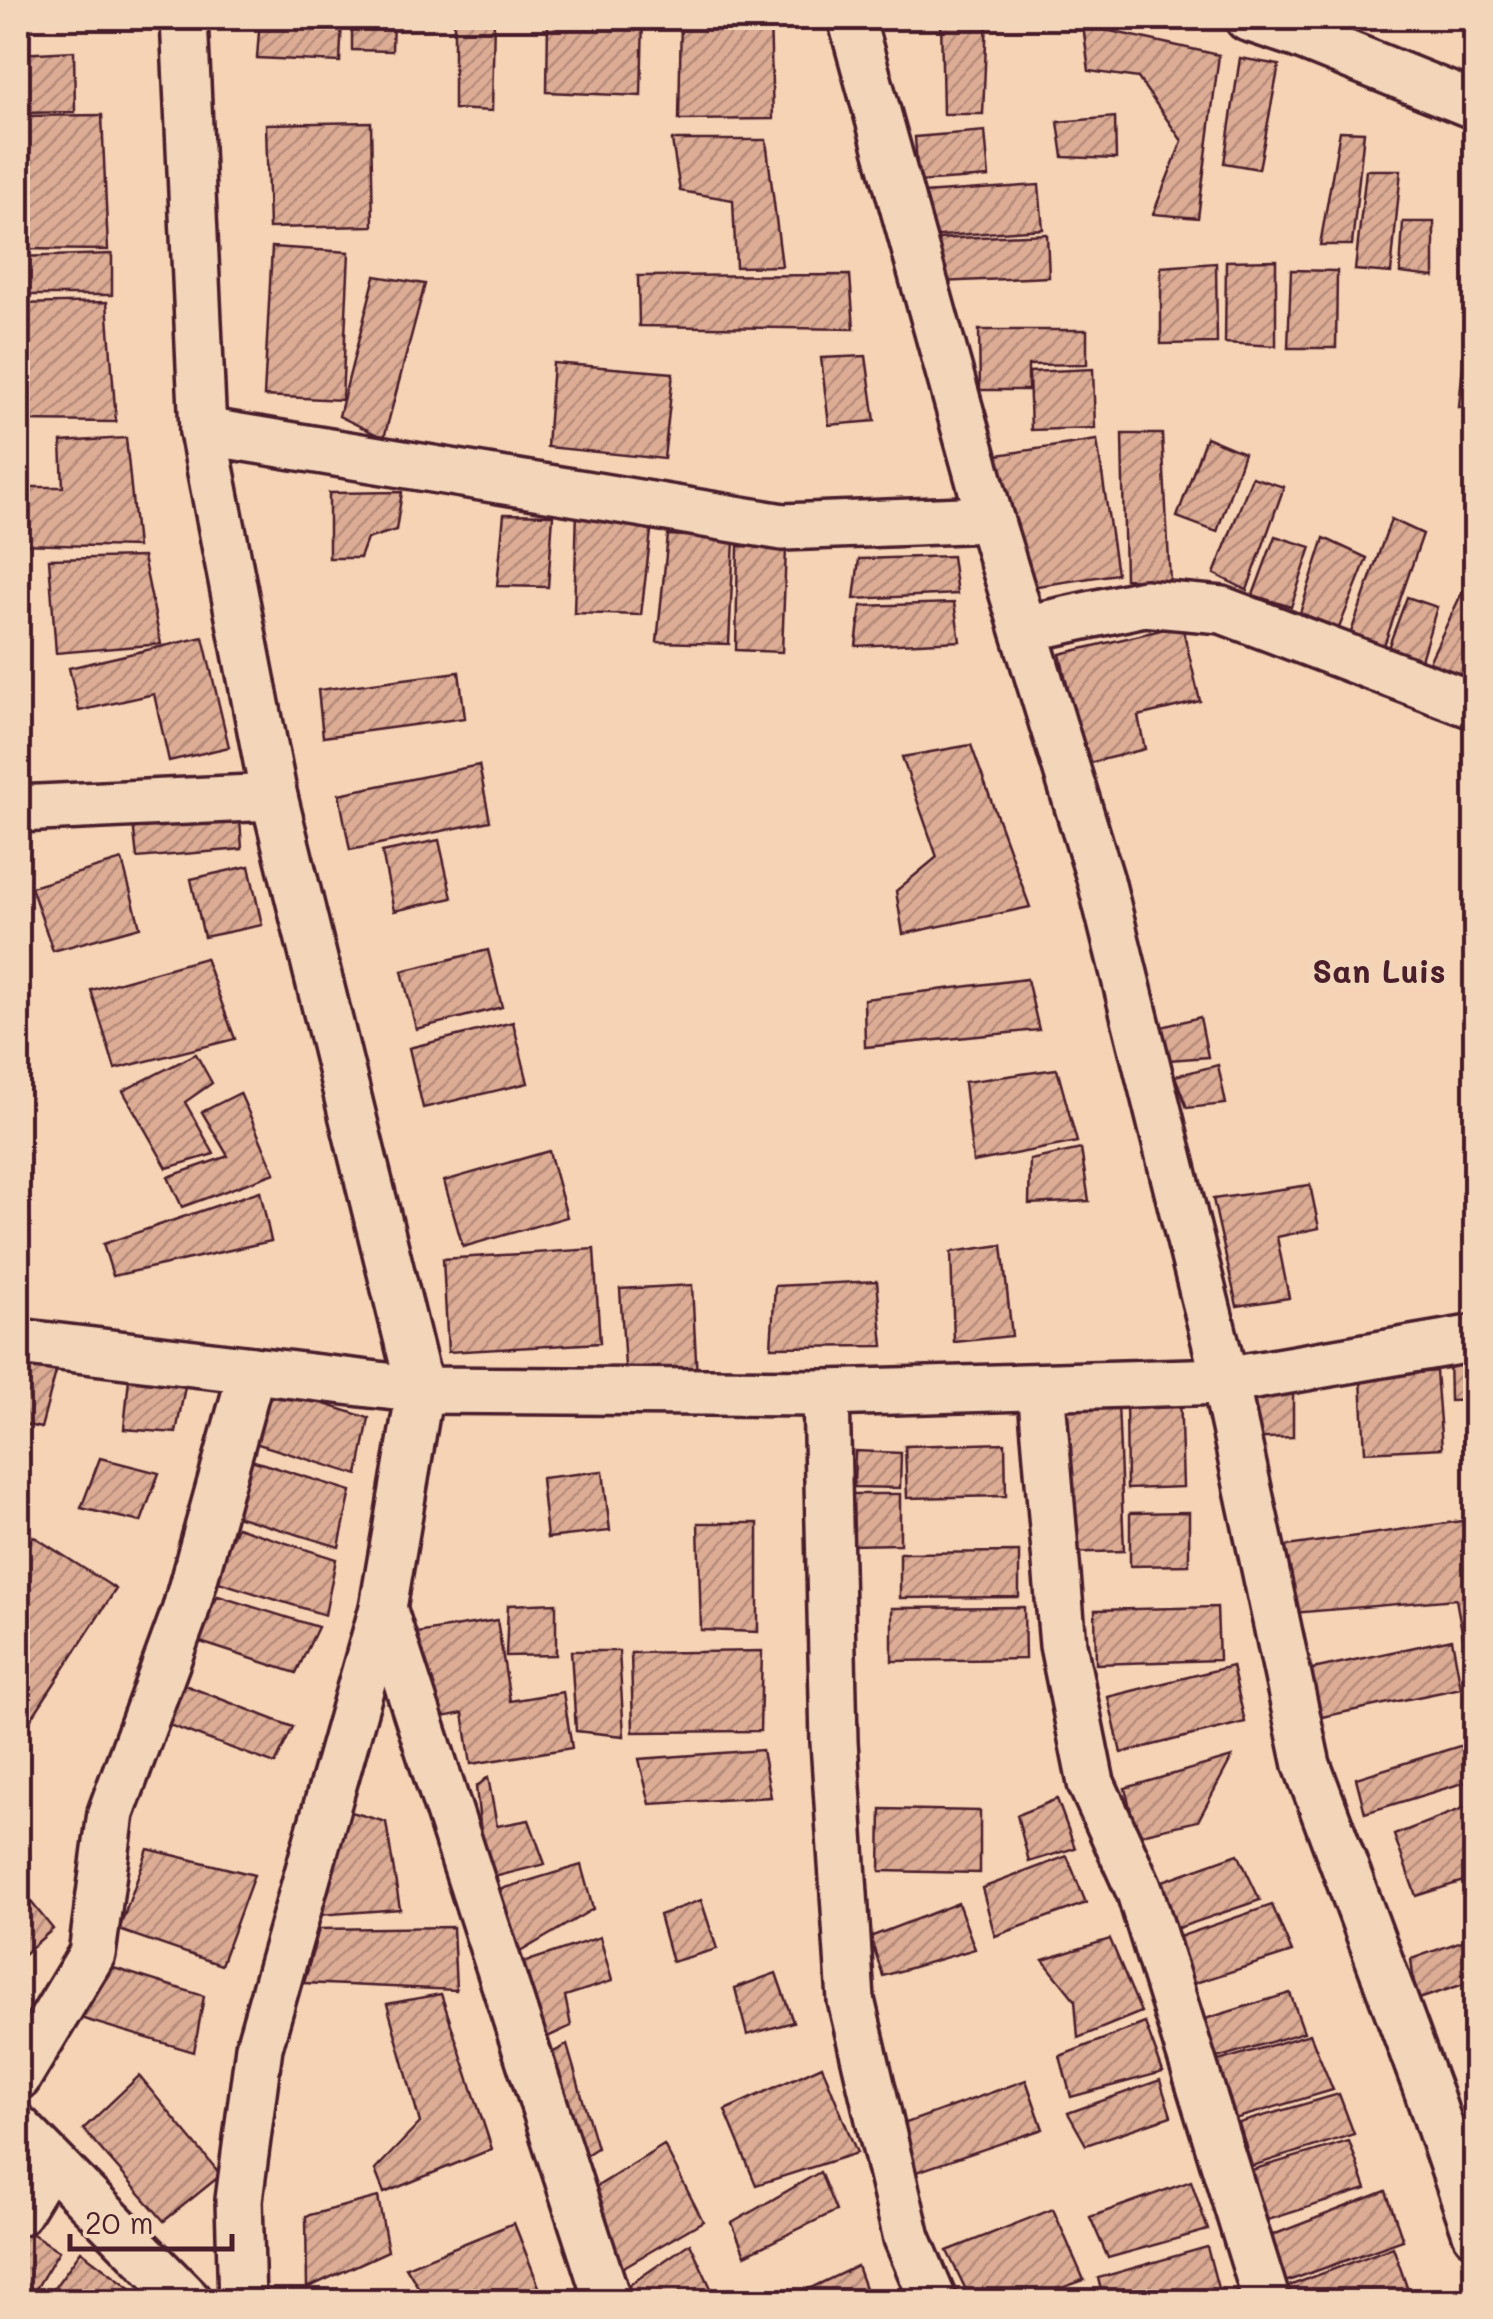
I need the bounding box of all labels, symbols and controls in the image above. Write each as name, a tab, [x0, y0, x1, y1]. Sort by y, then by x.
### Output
district label: San Luis	[1312, 949, 1446, 991]
scale bar	[70, 2189, 232, 2251]
text: 20 m	[85, 2202, 154, 2242]

